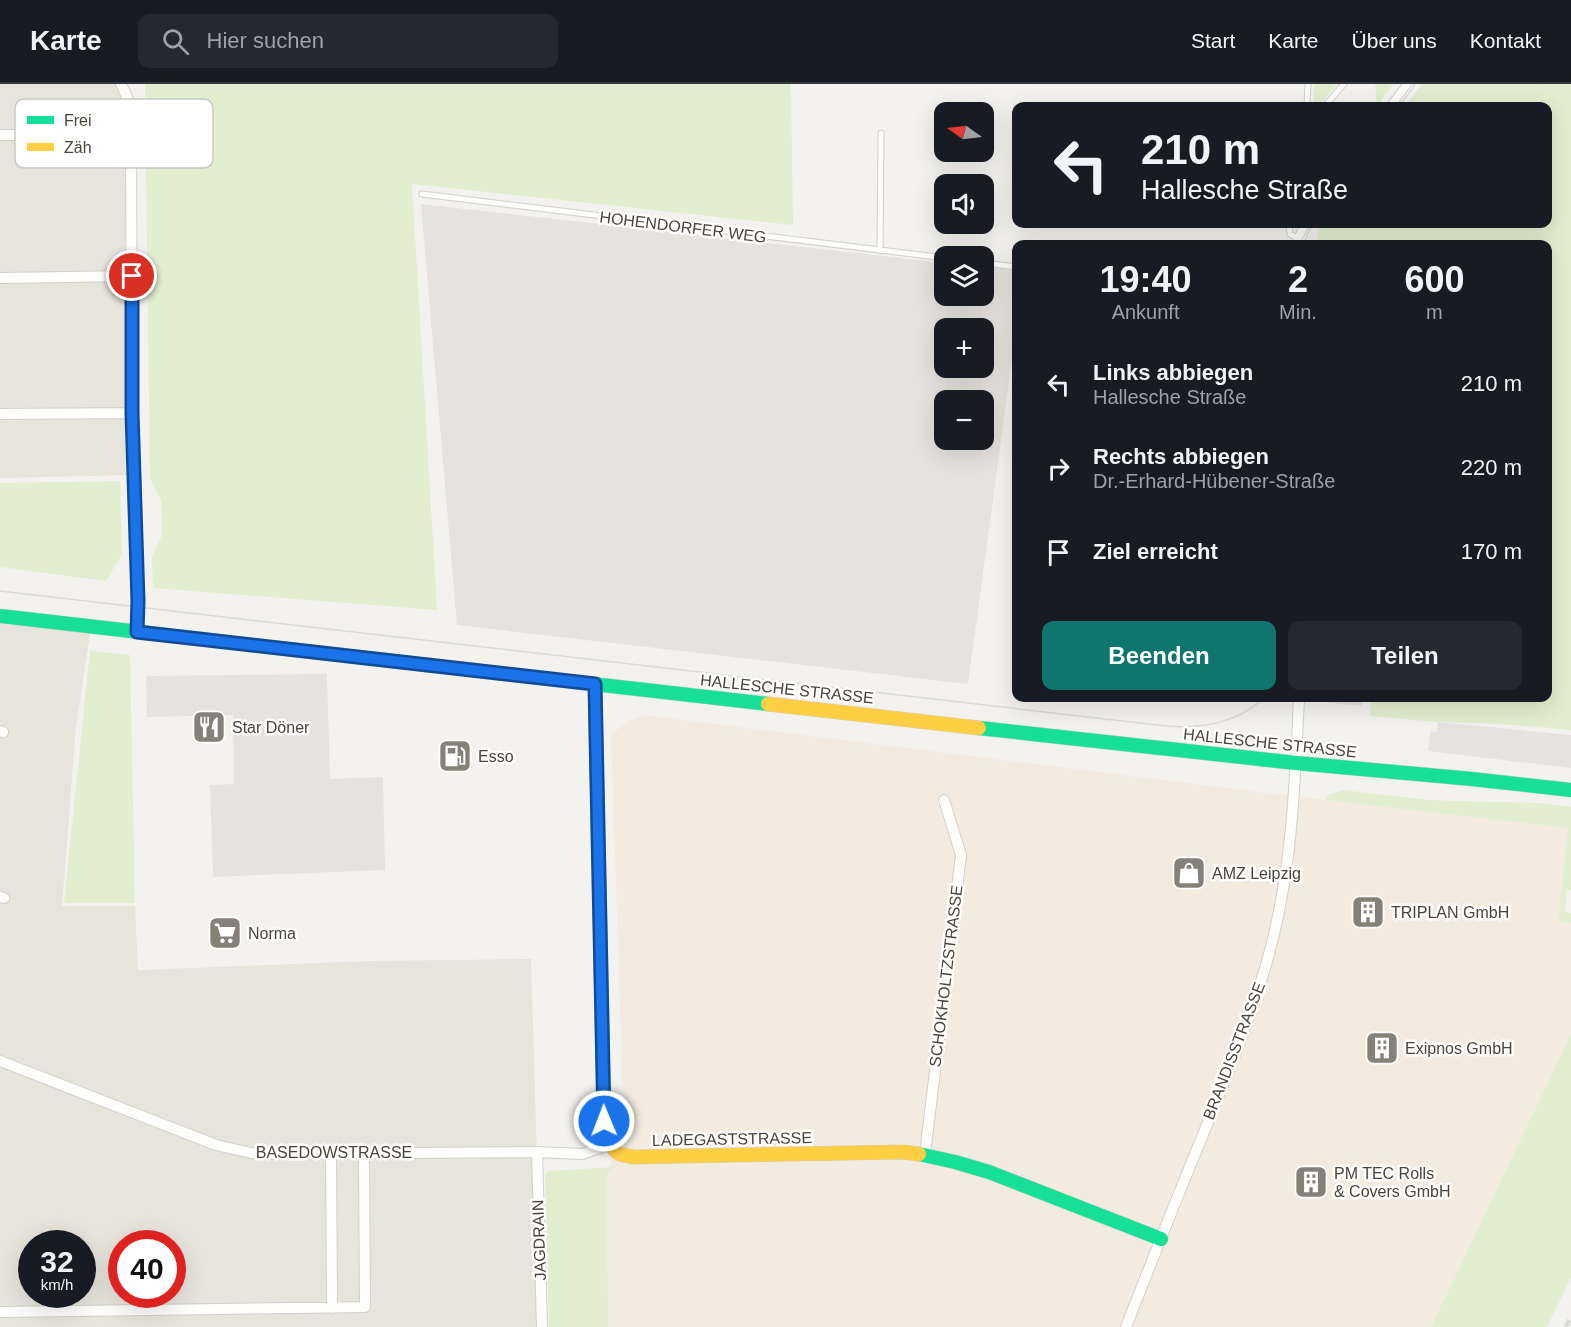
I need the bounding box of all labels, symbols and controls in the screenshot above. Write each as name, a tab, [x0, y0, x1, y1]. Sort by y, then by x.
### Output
search box	[138, 14, 558, 68]
text: Karte	[30, 25, 102, 56]
icon: search	[159, 25, 192, 58]
text: Hier suchen	[207, 28, 324, 53]
text: Start	[1191, 29, 1235, 52]
text: Karte	[1268, 29, 1319, 52]
text: Über uns	[1352, 29, 1437, 52]
text: Kontakt	[1470, 29, 1541, 52]
legend	[15, 99, 213, 168]
north arrow	[934, 102, 994, 162]
map controls	[934, 102, 994, 450]
text: Frei	[64, 112, 92, 129]
icon: left	[1042, 126, 1120, 204]
text: 210 m	[1141, 126, 1260, 173]
text: Zäh	[64, 139, 92, 156]
button: sound	[934, 174, 994, 234]
text: Hallesche Straße	[1141, 175, 1348, 205]
street label: HOHENDORFER WEG	[599, 208, 767, 246]
button: layers	[934, 246, 994, 306]
pin	[106, 250, 157, 301]
icon: arrive	[115, 259, 148, 292]
text: 19:40	[1100, 259, 1192, 300]
text: 2	[1288, 259, 1308, 300]
text: 600	[1404, 259, 1464, 300]
text: Ankunft	[1112, 301, 1179, 323]
text: Min.	[1279, 301, 1317, 323]
text: m	[1426, 301, 1443, 323]
button: +	[934, 318, 994, 378]
text: Links abbiegen	[1093, 360, 1253, 385]
icon: left	[1042, 368, 1075, 401]
text: 210 m	[1461, 371, 1522, 396]
text: Hallesche Straße	[1093, 386, 1246, 408]
button: −	[934, 390, 994, 450]
text: Rechts abbiegen	[1093, 444, 1269, 469]
icon: right	[1042, 452, 1075, 485]
text: 220 m	[1461, 455, 1522, 480]
text: Dr.-Erhard-Hübener-Straße	[1093, 470, 1335, 492]
icon: arrive	[1042, 536, 1075, 569]
text: Ziel erreicht	[1093, 539, 1218, 564]
text: 170 m	[1461, 539, 1522, 564]
button: Beenden	[1042, 621, 1276, 690]
button: Teilen	[1288, 621, 1522, 690]
street label: HALLESCHE STRASSE	[699, 671, 875, 707]
restaurant icon: Star Döner	[191, 709, 227, 745]
place label: Star Döner	[232, 719, 310, 736]
street label: HALLESCHE STRASSE	[1182, 725, 1358, 761]
fuel station icon: Esso	[437, 738, 473, 774]
place label: Esso	[478, 748, 514, 765]
shop icon: AMZ Leipzig	[1171, 855, 1207, 891]
place label: AMZ Leipzig	[1212, 865, 1301, 882]
street label: SCHOKHOLTZSTRASSE	[926, 884, 966, 1068]
building icon: TRIPLAN GmbH	[1350, 894, 1386, 930]
place label: TRIPLAN GmbH	[1391, 904, 1509, 921]
supermarket icon: Norma	[207, 915, 243, 951]
place label: Norma	[248, 925, 296, 942]
street label: BRANDISSTRASSE	[1200, 980, 1268, 1122]
building icon: Exipnos GmbH	[1364, 1030, 1400, 1066]
place label: Exipnos GmbH	[1405, 1040, 1513, 1057]
position arrow	[572, 1089, 636, 1153]
street label: LADEGASTSTRASSE	[652, 1129, 812, 1149]
street label: BASEDOWSTRASSE	[256, 1144, 412, 1161]
building icon: PM TEC Rolls & Covers GmbH	[1293, 1164, 1329, 1200]
place label: PM TEC Rolls & Covers GmbH	[1334, 1165, 1450, 1200]
street label: JAGDRAIN	[529, 1199, 549, 1281]
speed limit sign: 40	[108, 1230, 186, 1308]
text: 32	[40, 1245, 74, 1278]
text: km/h	[41, 1276, 73, 1293]

